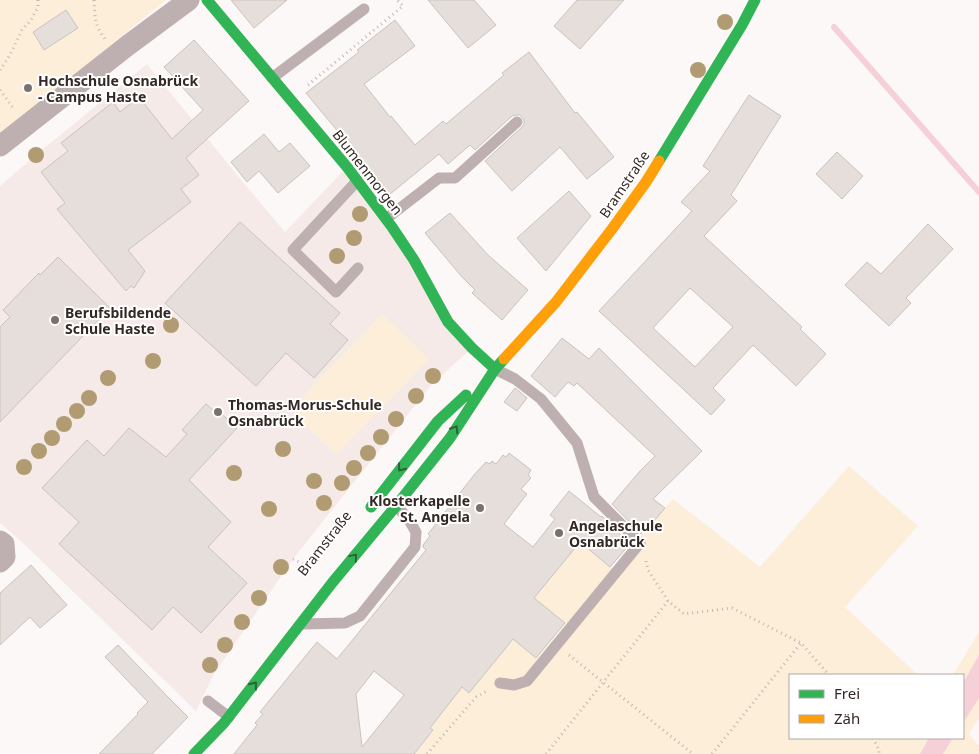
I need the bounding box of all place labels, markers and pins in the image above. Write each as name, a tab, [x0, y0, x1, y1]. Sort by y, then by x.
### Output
place label: Hochschule Osnabrück - Campus Haste	[38, 71, 198, 106]
marker: Hochschule Osnabrück - Campus Haste	[22, 82, 34, 94]
place label: Berufsbildende Schule Haste	[65, 303, 171, 338]
marker: Berufsbildende Schule Haste	[49, 314, 61, 326]
place label: Thomas-Morus-Schule Osnabrück	[228, 395, 382, 430]
marker: Thomas-Morus-Schule Osnabrück	[212, 406, 224, 418]
place label: Klosterkapelle St. Angela	[369, 491, 470, 526]
marker: Klosterkapelle St. Angela	[474, 502, 486, 514]
place label: Angelaschule Osnabrück	[569, 516, 663, 551]
marker: Angelaschule Osnabrück	[553, 527, 565, 539]

